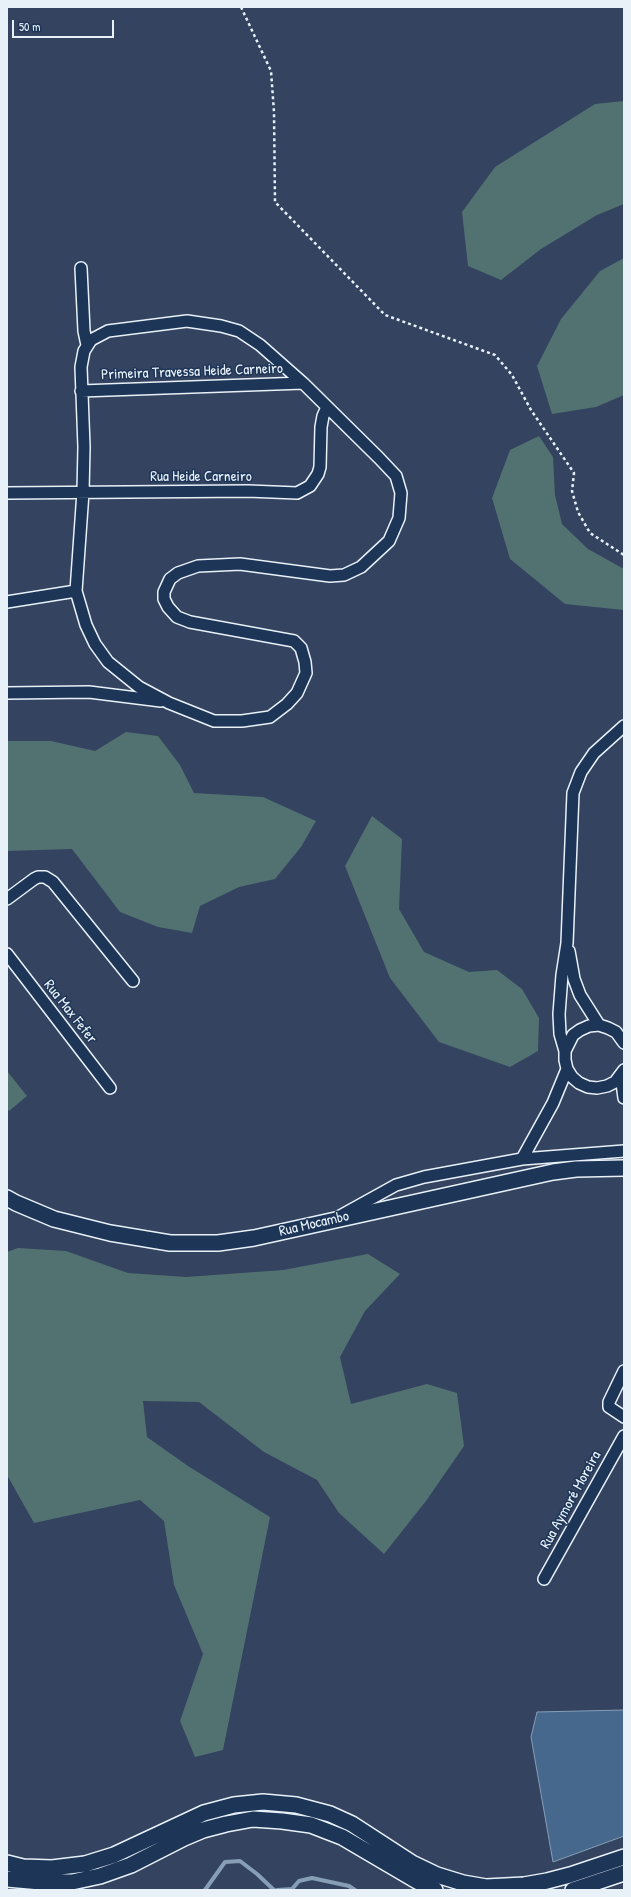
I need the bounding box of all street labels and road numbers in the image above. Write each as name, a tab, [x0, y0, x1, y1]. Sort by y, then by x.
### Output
street label: Primeira Travessa Heide Carneiro	[101, 360, 283, 384]
street label: Rua Heide Carneiro	[150, 468, 252, 486]
street label: Rua Max Fefer	[40, 977, 100, 1047]
street label: Rua Mocambo	[277, 1207, 351, 1241]
street label: Rua Aymoré Moreira	[537, 1448, 605, 1552]

